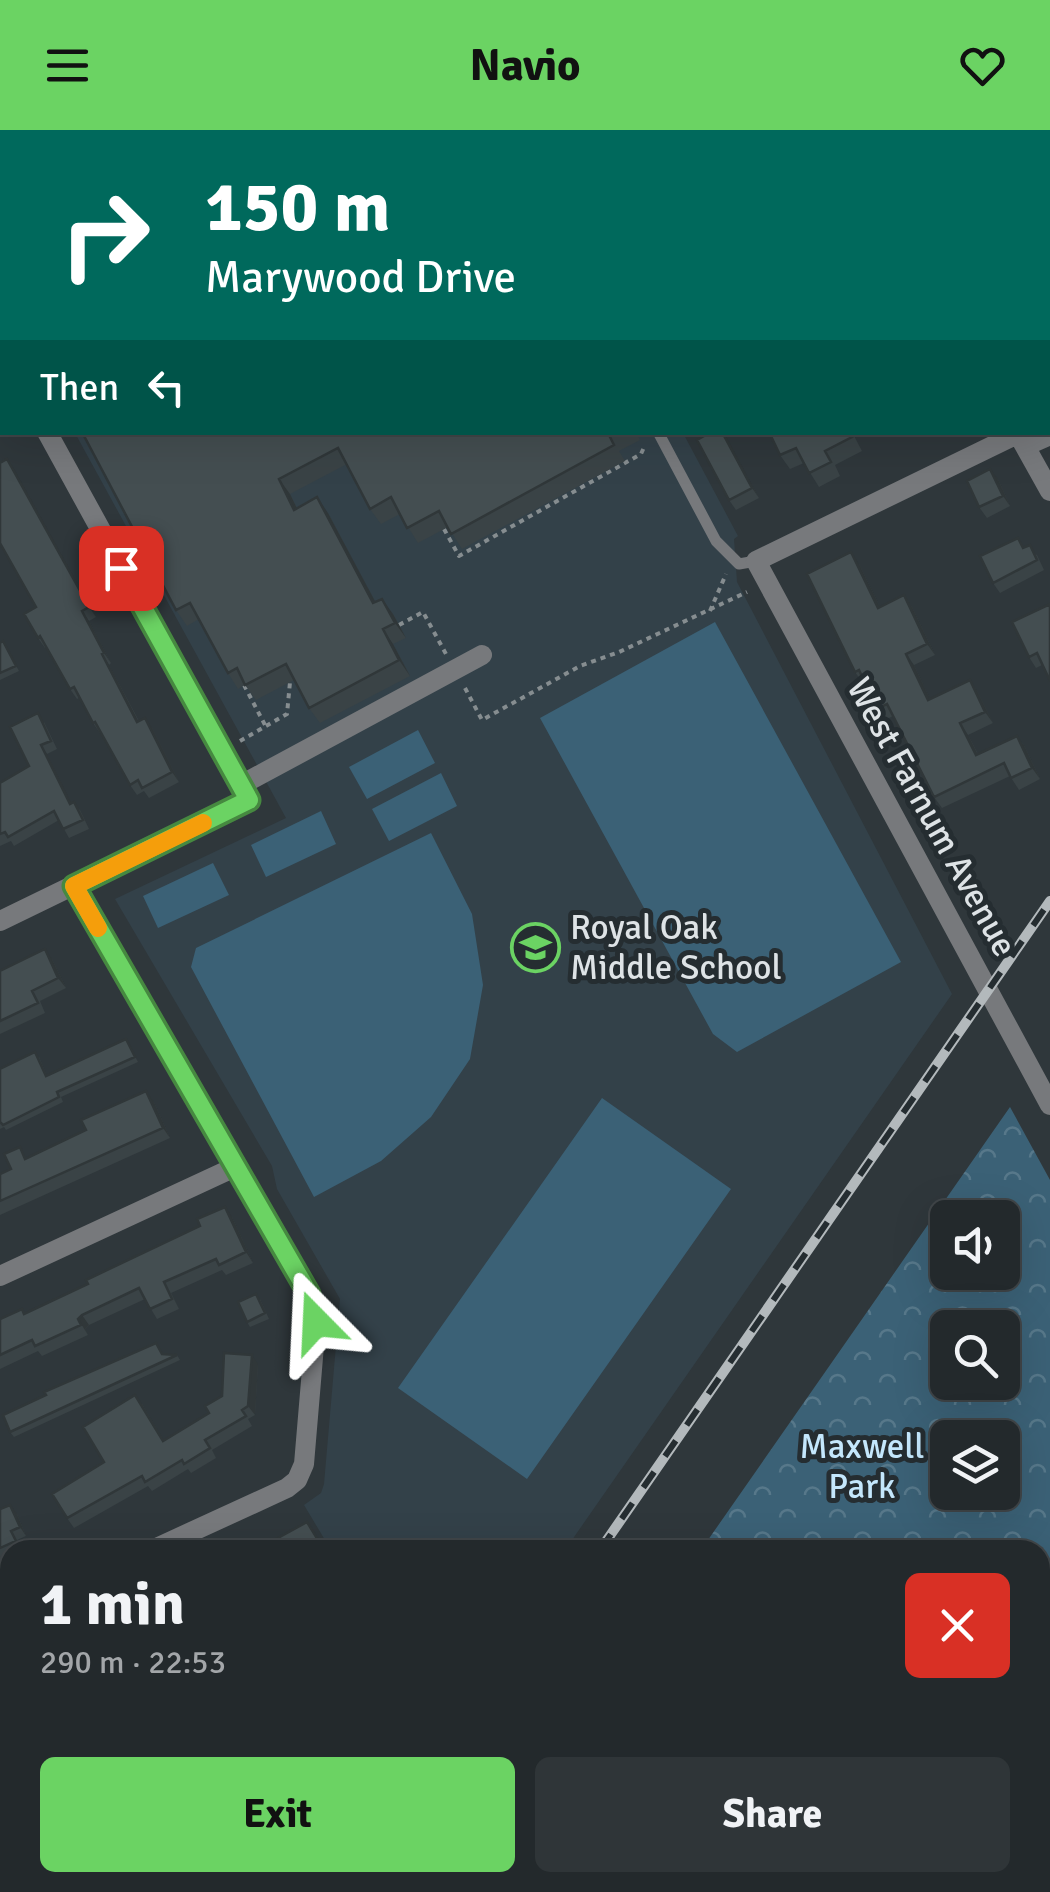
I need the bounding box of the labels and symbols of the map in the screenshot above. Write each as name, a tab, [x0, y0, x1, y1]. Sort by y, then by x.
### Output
pin	[79, 526, 164, 611]
street label: West Farnum Avenue	[838, 670, 1026, 964]
place label: Royal Oak Middle School	[570, 906, 782, 989]
school or university icon: Royal Oak Middle School	[509, 921, 561, 973]
position arrow	[264, 1270, 368, 1374]
park label: Maxwell Park	[800, 1425, 924, 1508]

